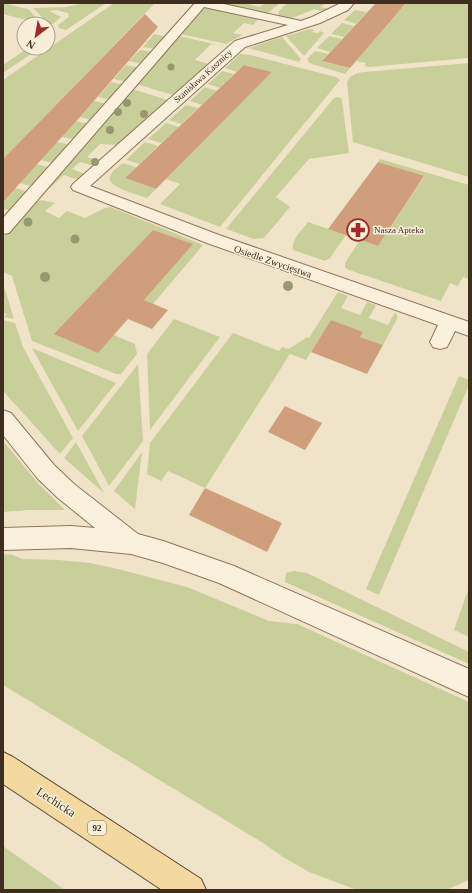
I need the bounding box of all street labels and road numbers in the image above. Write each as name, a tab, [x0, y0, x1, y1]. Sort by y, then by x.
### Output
street label: Stanisława Kasznicy	[172, 47, 234, 105]
street label: Osiedle Zwycięstwa	[233, 243, 314, 280]
street label: Lechicka	[34, 784, 79, 820]
road number: 92	[88, 821, 106, 835]

